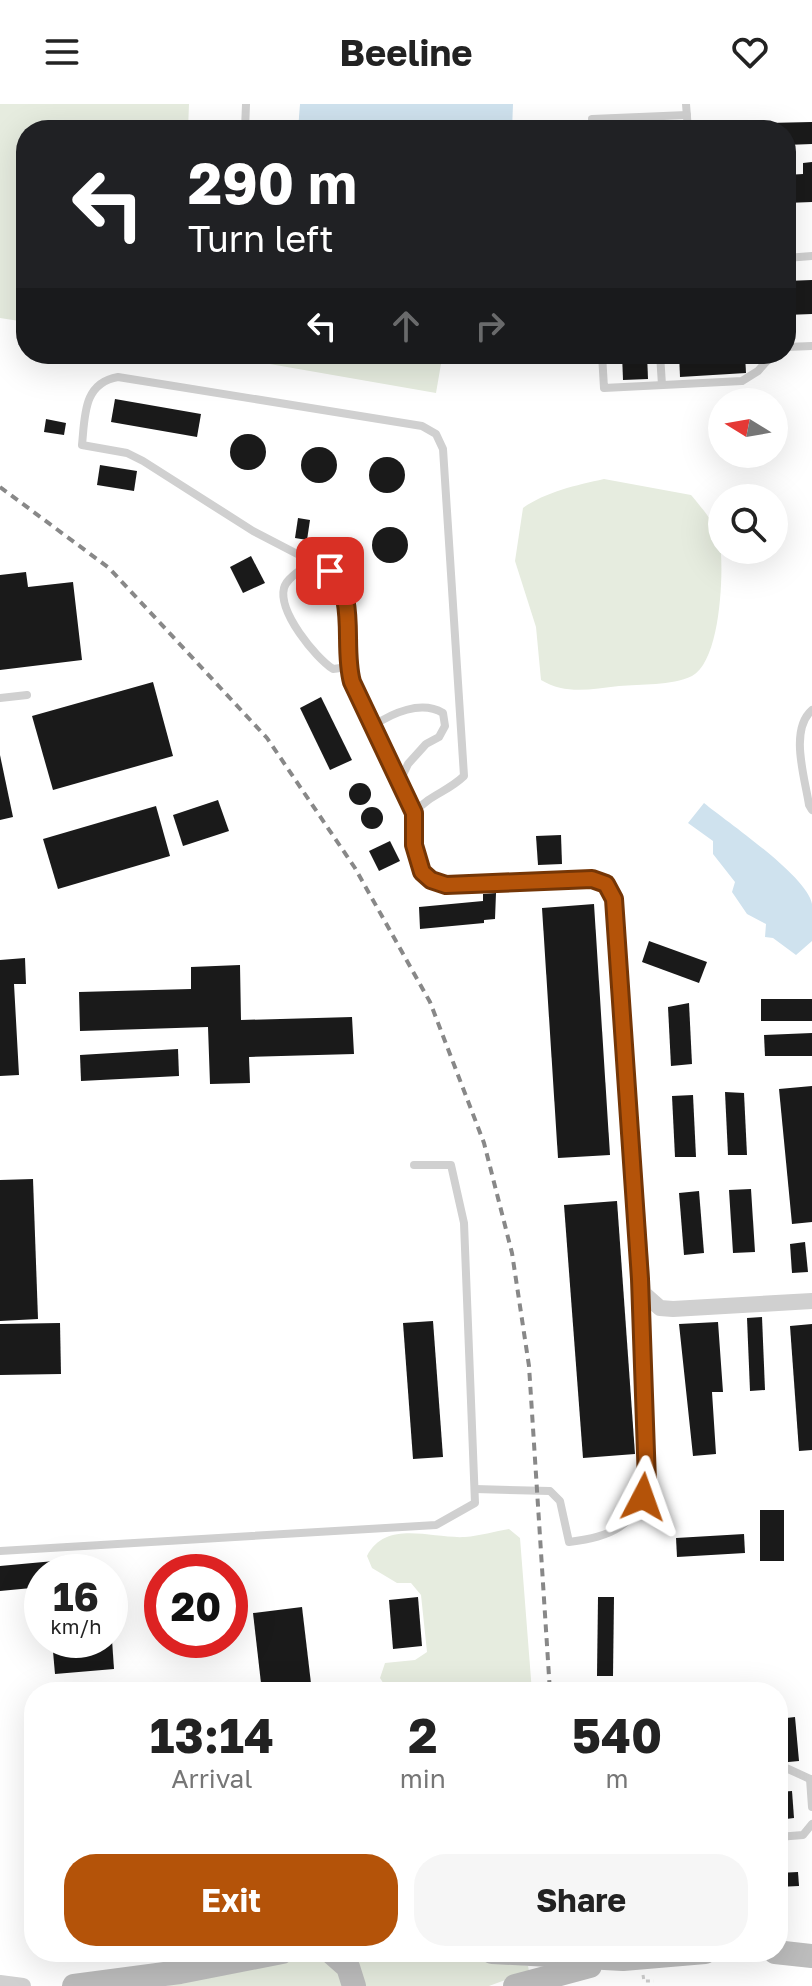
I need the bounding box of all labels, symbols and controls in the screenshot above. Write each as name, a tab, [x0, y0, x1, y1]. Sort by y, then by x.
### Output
icon: menu	[40, 30, 84, 74]
icon: heart	[728, 30, 772, 74]
text: Beeline	[340, 31, 472, 74]
text: 290 m	[188, 149, 357, 216]
icon: left	[56, 152, 160, 256]
text: Turn left	[188, 217, 334, 260]
icon: left	[300, 304, 344, 348]
icon: ahead	[384, 304, 428, 348]
icon: right	[468, 304, 512, 348]
north arrow	[708, 388, 788, 468]
map controls	[708, 388, 788, 564]
button: search	[708, 484, 788, 564]
pin	[296, 537, 364, 605]
icon: arrive	[308, 549, 352, 593]
position arrow	[601, 1455, 685, 1539]
speed limit sign: 20	[144, 1554, 248, 1658]
text: 16	[53, 1572, 99, 1620]
text: km/h	[51, 1614, 101, 1638]
text: 13:14	[150, 1706, 274, 1764]
text: 2	[408, 1706, 437, 1764]
text: 540	[572, 1706, 662, 1764]
text: Arrival	[171, 1763, 253, 1794]
text: min	[400, 1763, 446, 1794]
text: m	[605, 1763, 628, 1794]
button: Exit	[64, 1854, 398, 1946]
button: Share	[414, 1854, 748, 1946]

